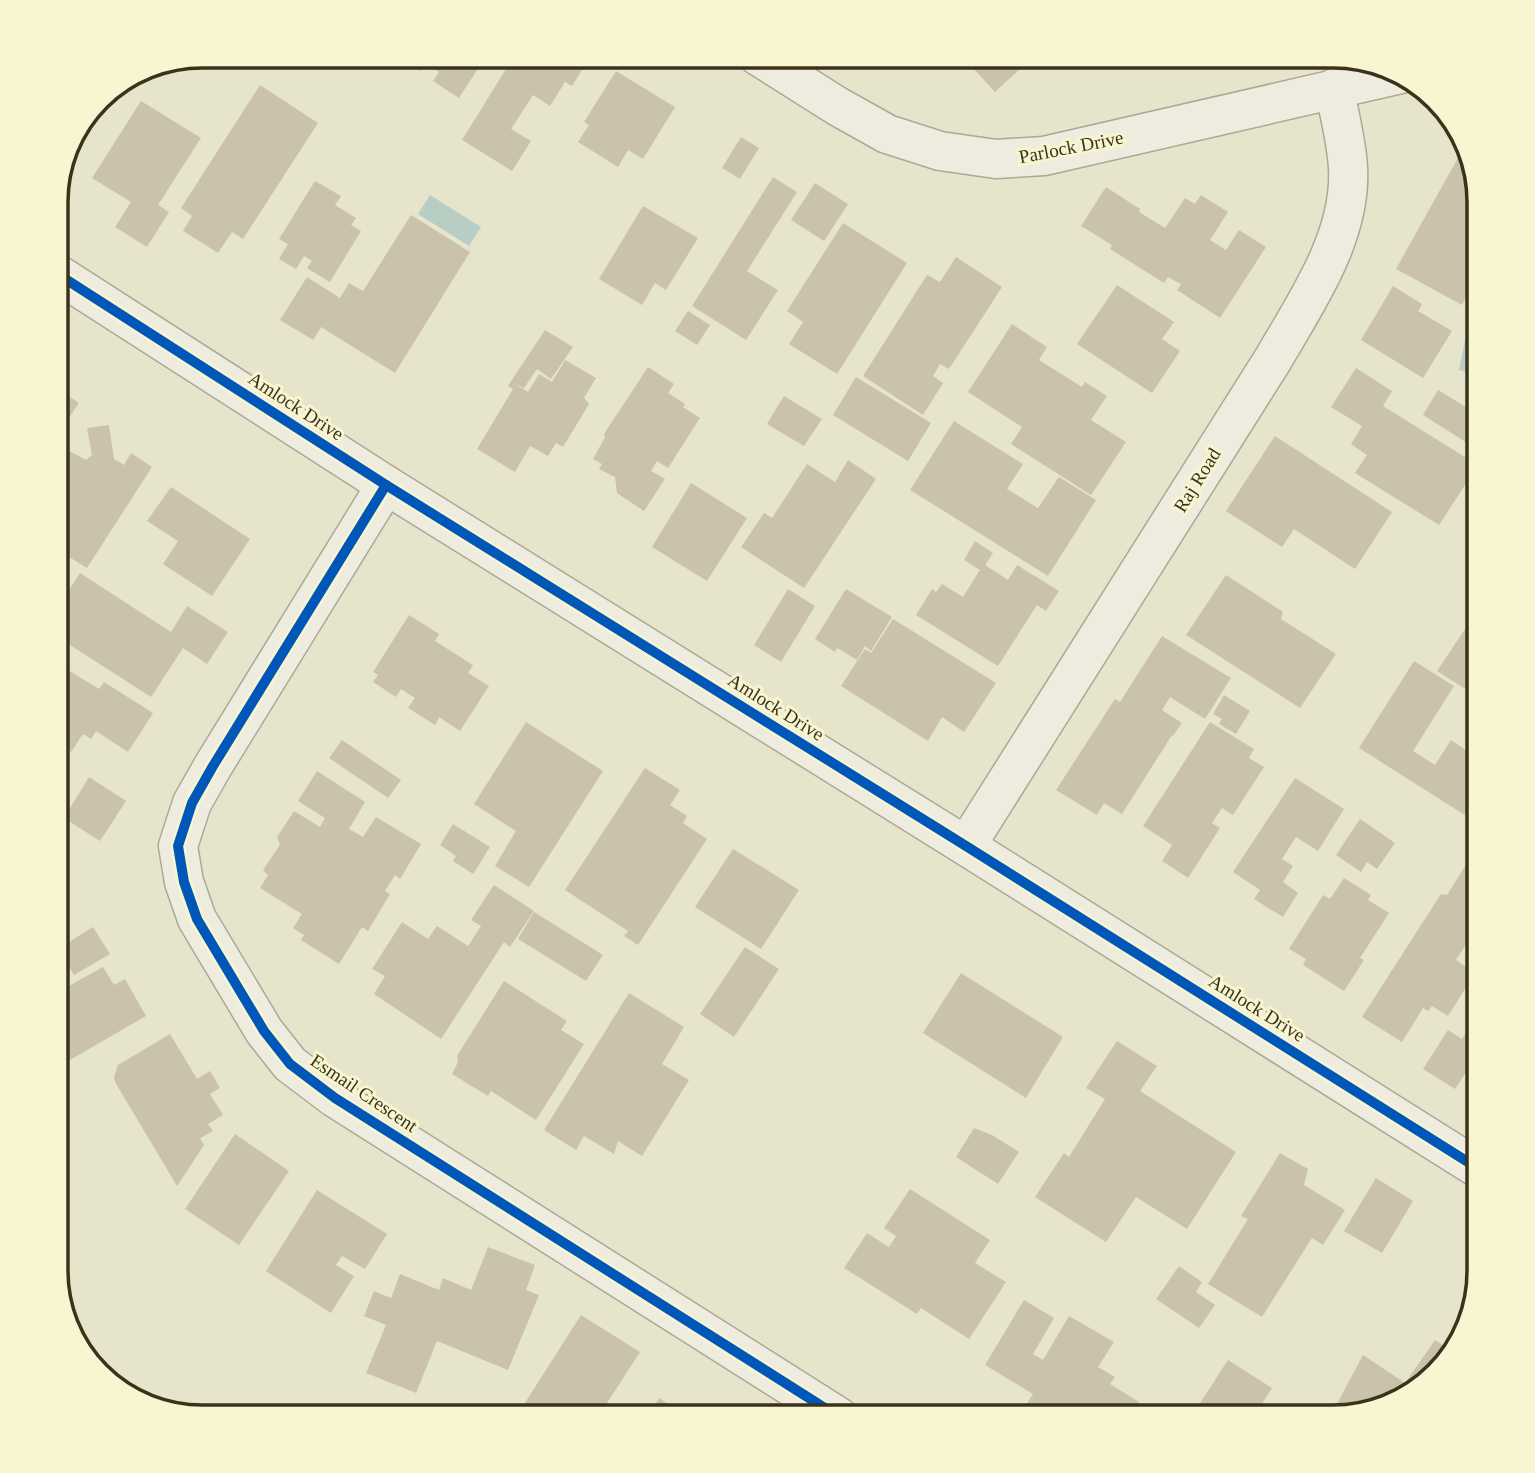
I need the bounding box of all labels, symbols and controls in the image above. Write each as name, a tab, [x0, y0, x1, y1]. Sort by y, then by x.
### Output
street label: Parlock Drive	[1017, 127, 1125, 167]
street label: Amlock Drive	[244, 367, 348, 445]
street label: Raj Road	[1169, 444, 1225, 516]
street label: Amlock Drive	[724, 669, 828, 745]
street label: Amlock Drive	[1205, 970, 1309, 1046]
street label: Esmail Crescent	[307, 1050, 422, 1137]

